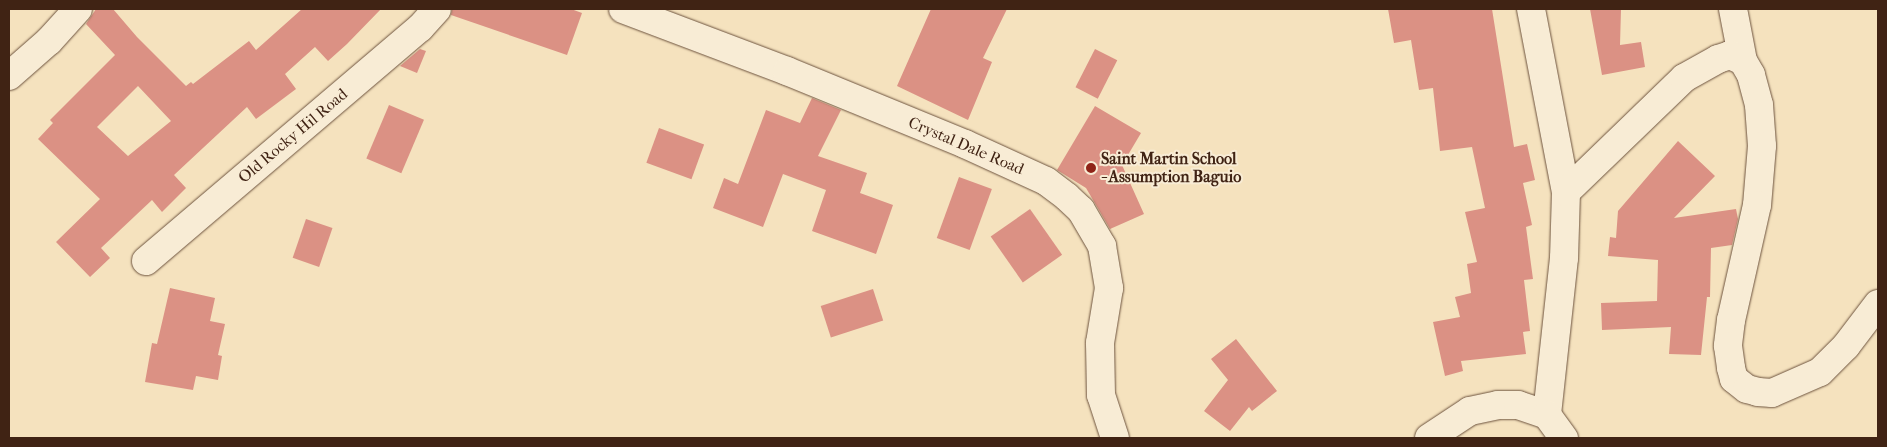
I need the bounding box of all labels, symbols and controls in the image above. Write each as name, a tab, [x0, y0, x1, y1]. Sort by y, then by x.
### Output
street label: Old Rocky Hil Road	[234, 85, 352, 187]
street label: Crystal Dale Road	[905, 113, 1027, 179]
place label: Saint Martin School - Assumption Baguio	[1101, 149, 1241, 187]
marker: Saint Martin School - Assumption Baguio	[1085, 162, 1097, 174]

